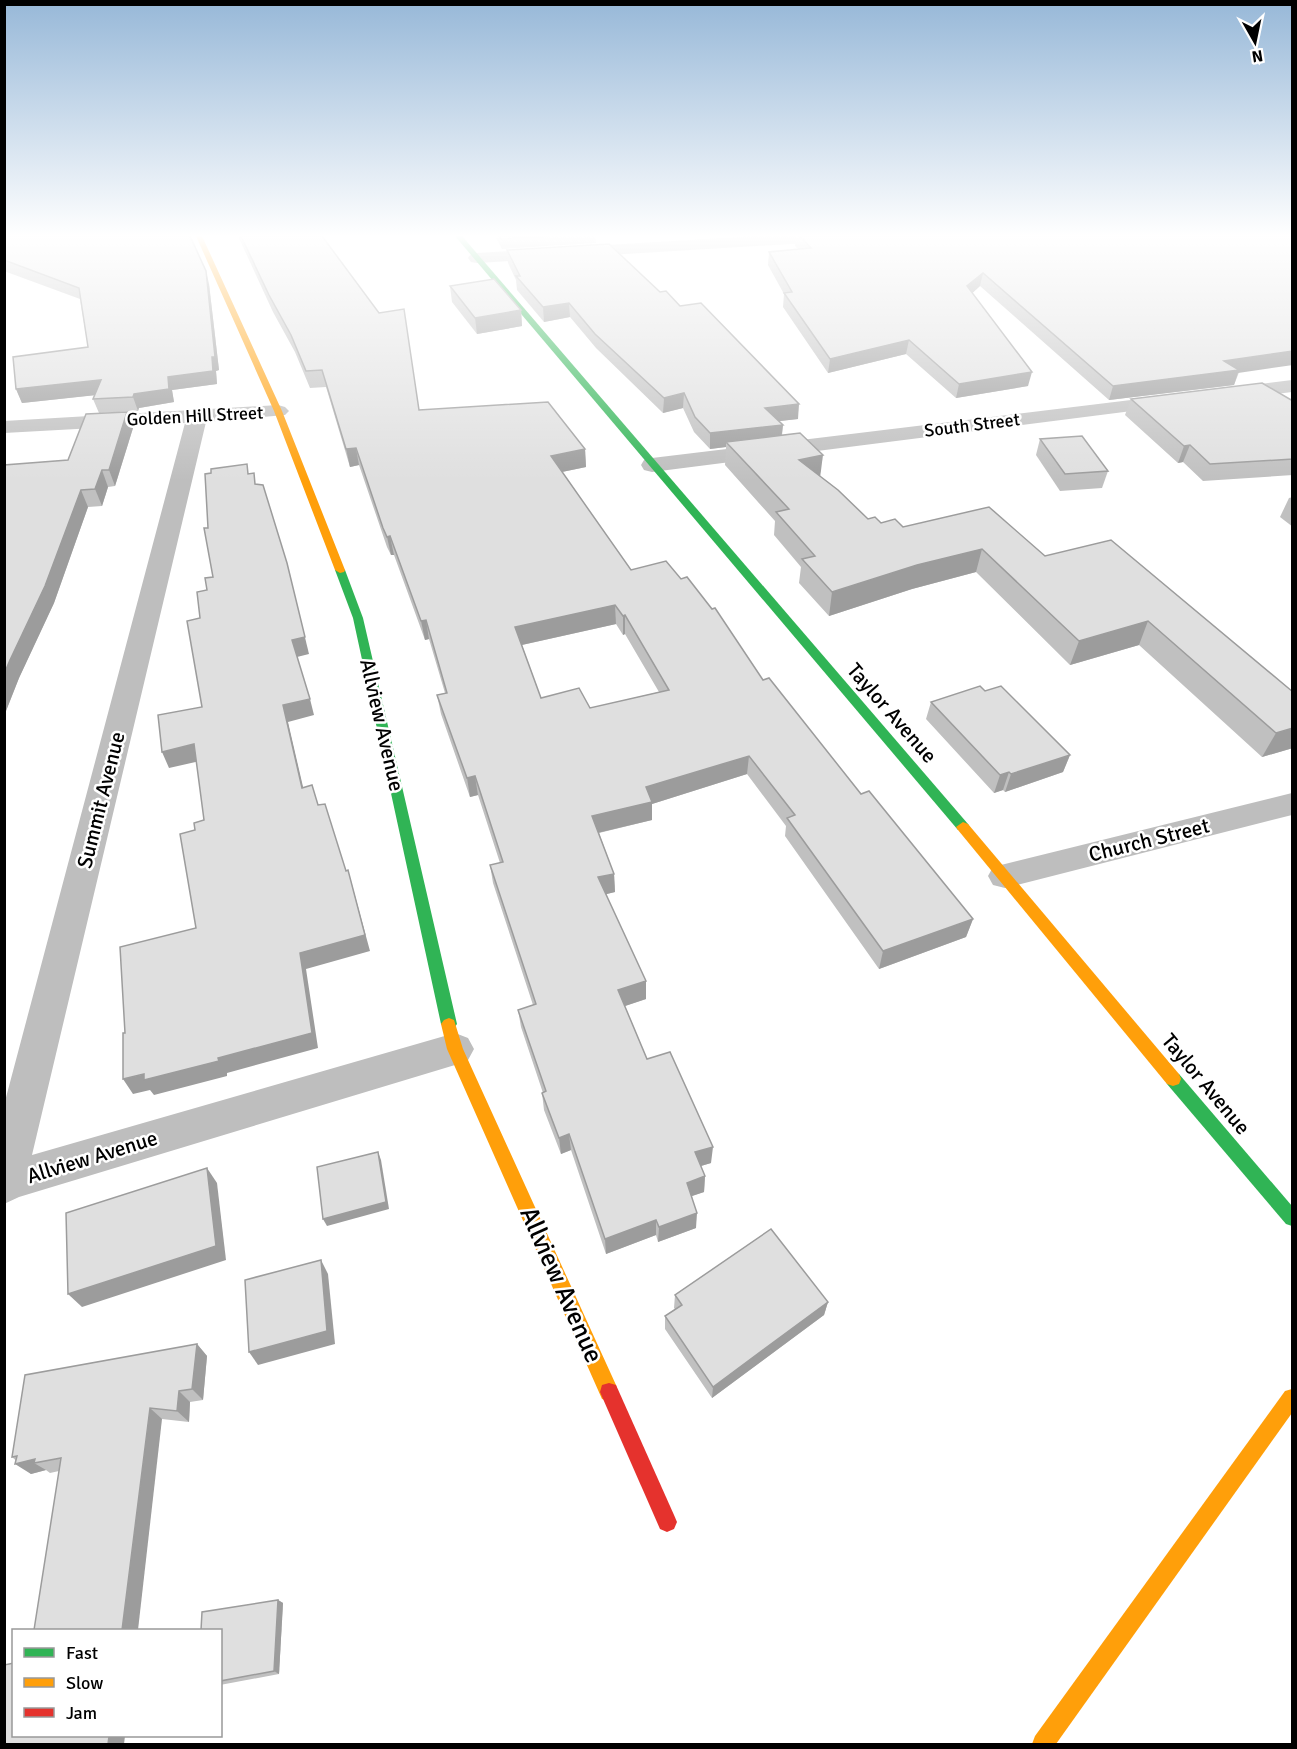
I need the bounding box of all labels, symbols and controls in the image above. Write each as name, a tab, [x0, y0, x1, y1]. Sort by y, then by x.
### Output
north arrow	[1225, 12, 1285, 72]
text: N	[1250, 45, 1264, 67]
street label: Golden Hill Street	[126, 401, 264, 431]
street label: South Street	[923, 408, 1021, 442]
street label: Allview Avenue	[354, 656, 410, 794]
street label: Taylor Avenue	[842, 658, 942, 768]
street label: Summit Avenue	[71, 729, 131, 871]
street label: Church Street	[1086, 812, 1212, 868]
street label: Taylor Avenue	[1156, 1028, 1256, 1140]
street label: Allview Avenue	[24, 1125, 160, 1189]
street label: Allview Avenue	[512, 1202, 610, 1368]
legend	[12, 1629, 222, 1737]
text: Fast	[66, 1642, 98, 1664]
text: Slow	[66, 1672, 103, 1694]
text: Jam	[66, 1702, 97, 1724]

